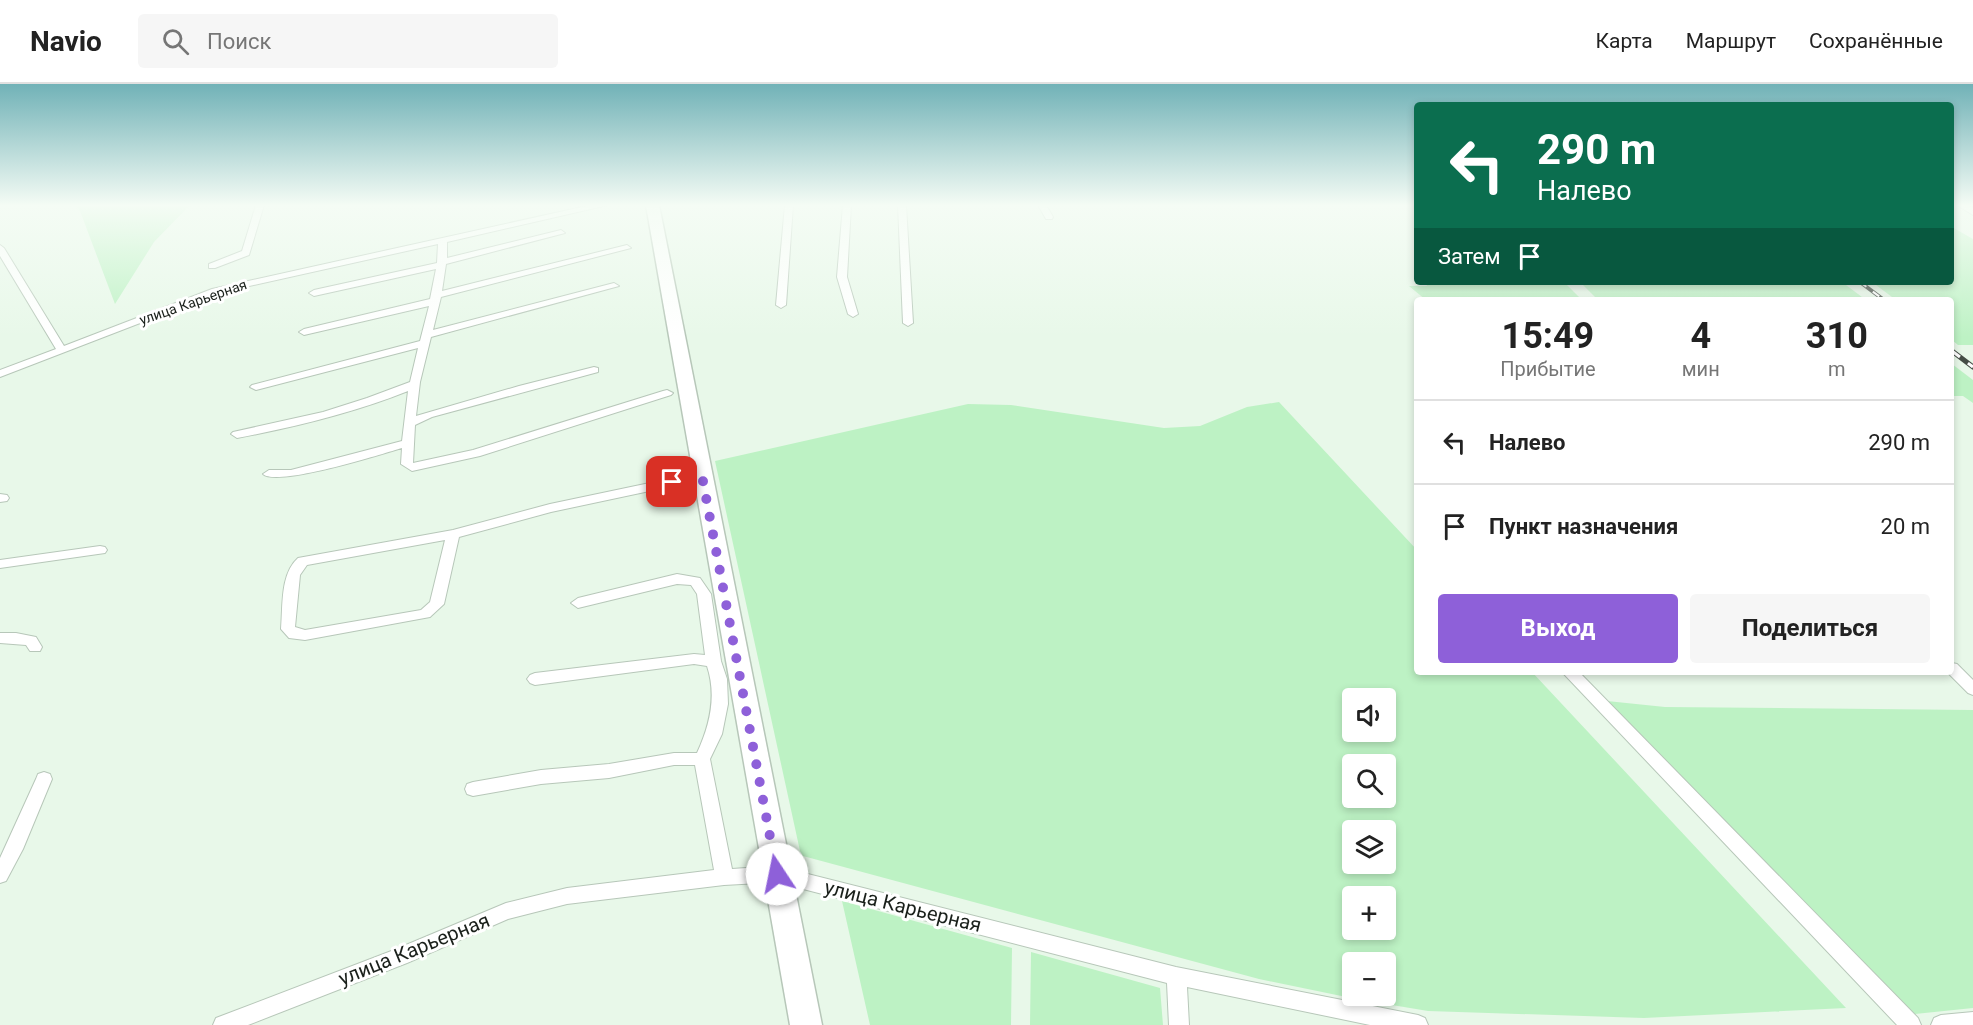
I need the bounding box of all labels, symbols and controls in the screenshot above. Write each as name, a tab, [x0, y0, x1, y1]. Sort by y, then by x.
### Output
search box	[138, 14, 558, 68]
text: Navio	[30, 25, 102, 58]
icon: search	[159, 25, 192, 58]
text: Поиск	[207, 29, 271, 54]
text: Карта	[1596, 29, 1653, 53]
text: Маршрут	[1686, 29, 1776, 53]
text: Сохранённые	[1809, 29, 1943, 53]
text: 290 m	[1537, 125, 1656, 174]
icon: left	[1438, 126, 1516, 204]
text: Налево	[1537, 175, 1632, 207]
icon: arrive	[1513, 240, 1546, 273]
text: Затем	[1438, 244, 1501, 269]
street label: улица Карьерная	[137, 276, 249, 328]
text: 15:49	[1501, 315, 1594, 357]
text: 4	[1690, 315, 1711, 357]
text: 310	[1806, 315, 1868, 357]
text: Прибытие	[1500, 357, 1596, 381]
text: мин	[1682, 357, 1720, 381]
text: m	[1828, 357, 1846, 381]
icon: left	[1438, 426, 1471, 459]
text: Налево	[1489, 430, 1566, 455]
text: 290 m	[1868, 430, 1930, 455]
pin	[646, 456, 697, 507]
icon: arrive	[655, 465, 688, 498]
icon: arrive	[1438, 510, 1471, 543]
text: Пункт назначения	[1489, 514, 1678, 539]
text: 20 m	[1881, 514, 1930, 539]
button: Выход	[1438, 594, 1678, 663]
button: Поделиться	[1690, 594, 1930, 663]
map controls	[1342, 688, 1396, 1006]
button: sound	[1342, 688, 1396, 742]
button: search	[1342, 754, 1396, 808]
button: layers	[1342, 820, 1396, 874]
position arrow	[745, 842, 809, 906]
street label: улица Карьерная	[822, 875, 984, 937]
button: +	[1342, 886, 1396, 940]
street label: улица Карьерная	[335, 908, 493, 990]
button: −	[1342, 952, 1396, 1006]

